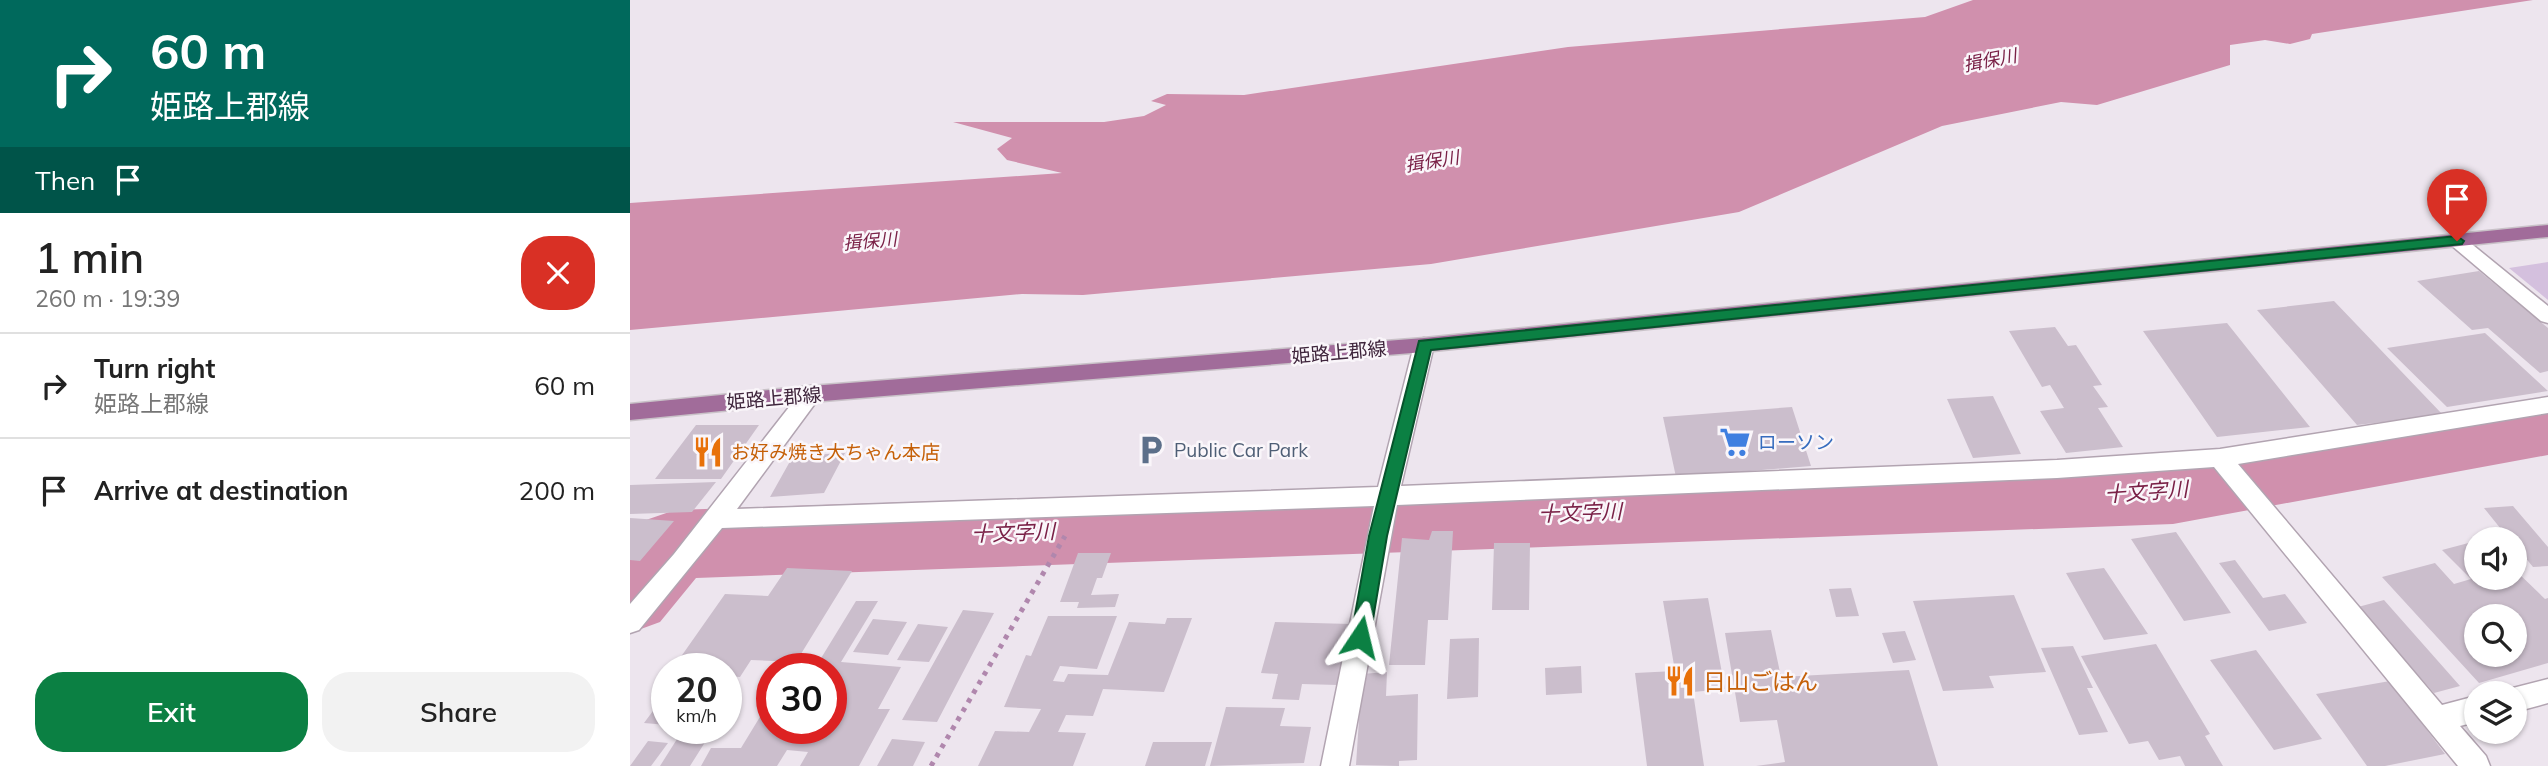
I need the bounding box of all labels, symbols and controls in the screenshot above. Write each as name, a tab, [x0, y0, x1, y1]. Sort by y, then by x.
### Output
text: 60 m	[150, 20, 266, 81]
icon: right	[35, 28, 126, 119]
water label: 揖保川	[1961, 43, 2021, 76]
text: 姫路上郡線	[150, 86, 310, 126]
water label: 揖保川	[1404, 145, 1462, 177]
icon: arrive	[109, 161, 147, 199]
text: Then	[35, 164, 95, 197]
pin	[2427, 169, 2487, 241]
icon: arrive	[2438, 180, 2476, 218]
water label: 揖保川	[842, 227, 900, 255]
text: 1 min	[35, 231, 144, 284]
button: close	[521, 236, 595, 310]
text: 260 m · 19:39	[35, 284, 180, 313]
street label: 姫路上郡線	[1291, 336, 1387, 368]
text: Turn right	[94, 352, 215, 385]
icon: right	[35, 367, 73, 405]
text: 60 m	[534, 369, 595, 402]
street label: 姫路上郡線	[726, 382, 822, 414]
text: 姫路上郡線	[94, 389, 209, 418]
supermarket icon: ローソン	[1718, 425, 1752, 459]
place label: ローソン	[1758, 430, 1834, 454]
parking icon: Public Car Park	[1134, 433, 1168, 467]
restaurant icon: お好み焼き大ちゃん本店	[691, 435, 725, 469]
place label: Public Car Park	[1174, 438, 1308, 462]
place label: お好み焼き大ちゃん本店	[731, 440, 940, 464]
icon: arrive	[35, 472, 73, 510]
text: Arrive at destination	[94, 474, 349, 507]
text: 200 m	[519, 474, 595, 507]
water label: 十文字川	[2103, 475, 2191, 507]
water label: 十文字川	[1538, 497, 1624, 526]
water label: 十文字川	[971, 517, 1057, 546]
map controls	[2464, 527, 2527, 744]
button: sound	[2464, 527, 2527, 590]
position arrow	[1323, 600, 1397, 674]
button: search	[2464, 604, 2527, 667]
speed limit sign: 30	[756, 653, 847, 744]
restaurant icon: 日山ごはん	[1663, 664, 1697, 698]
text: 20	[675, 667, 718, 711]
place label: 日山ごはん	[1703, 667, 1818, 696]
button: Exit	[35, 672, 308, 752]
button: Share	[322, 672, 595, 752]
button: layers	[2464, 681, 2527, 744]
text: km/h	[676, 704, 717, 727]

